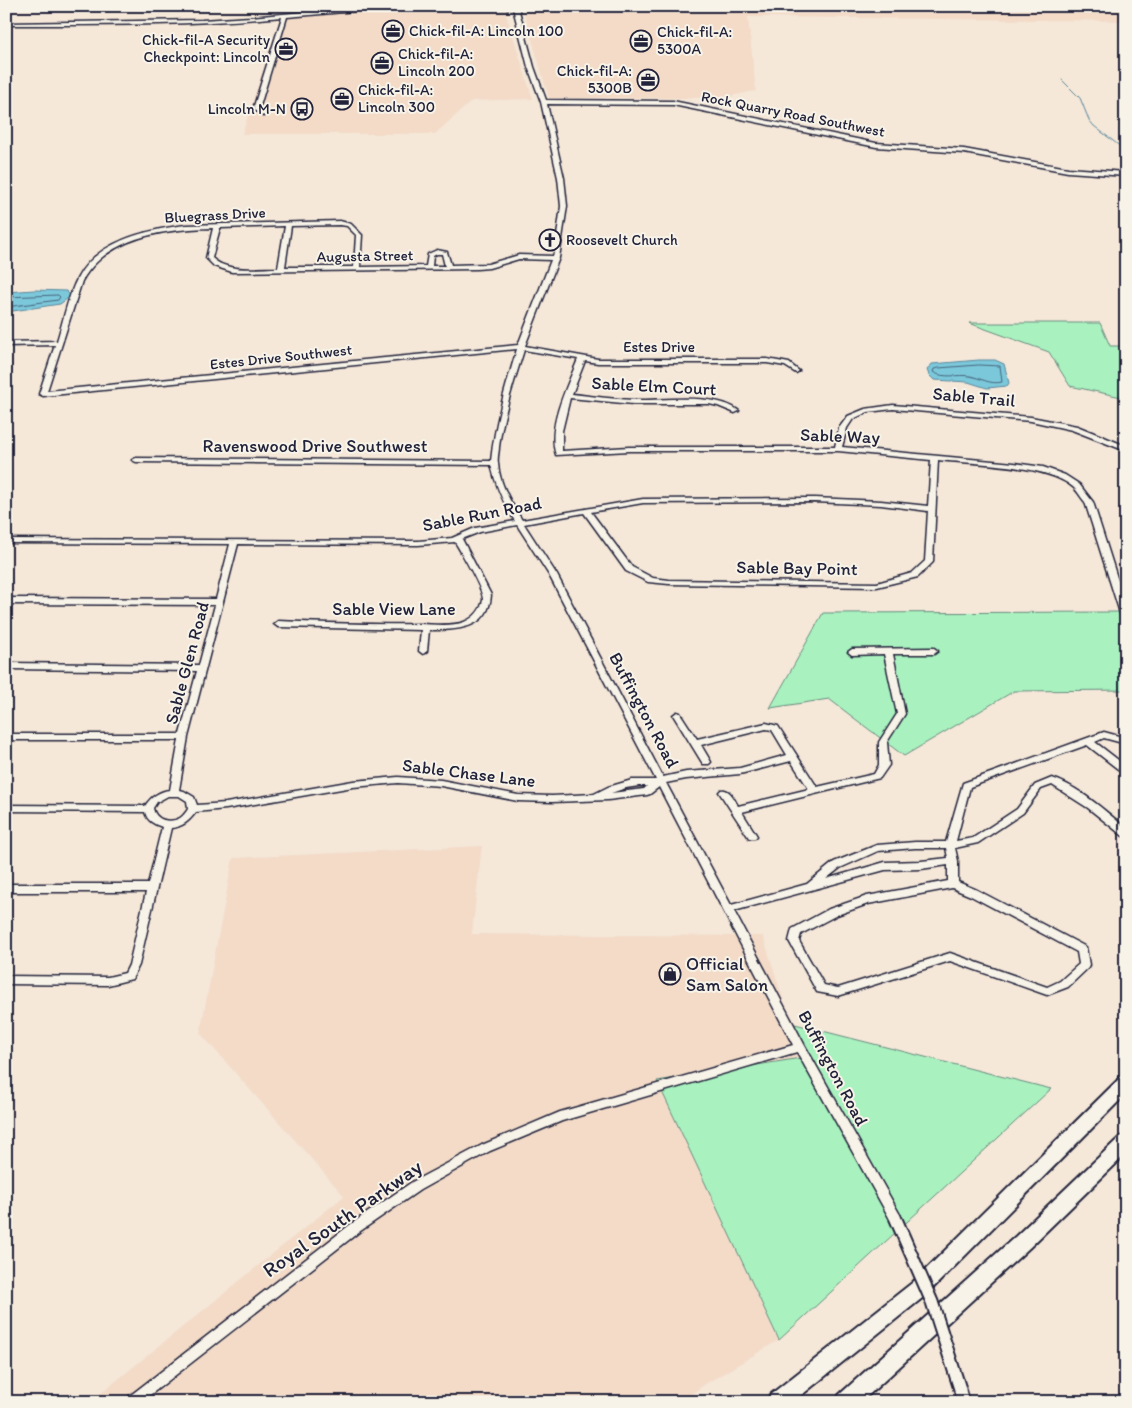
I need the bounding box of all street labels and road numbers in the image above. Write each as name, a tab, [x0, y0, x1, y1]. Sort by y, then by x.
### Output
street label: Rock Quarry Road Southwest	[700, 87, 887, 141]
street label: Bluegrass Drive	[164, 203, 266, 227]
street label: Augusta Street	[316, 246, 414, 266]
street label: Estes Drive	[623, 338, 695, 356]
street label: Estes Drive Southwest	[209, 341, 353, 373]
street label: Sable Elm Court	[591, 372, 717, 400]
street label: Sable Trail	[932, 382, 1016, 412]
street label: Sable Way	[800, 424, 881, 448]
street label: Ravenswood Drive Southwest	[203, 435, 428, 457]
street label: Sable Run Road	[420, 492, 544, 536]
street label: Sable Bay Point	[736, 556, 858, 580]
street label: Sable View Lane	[332, 598, 456, 620]
street label: Sable Glen Road	[160, 599, 214, 727]
street label: Buffington Road	[604, 648, 684, 772]
street label: Sable Chase Lane	[401, 754, 537, 792]
street label: Buffington Road	[793, 1006, 873, 1130]
street label: Royal South Parkway	[258, 1154, 427, 1282]

